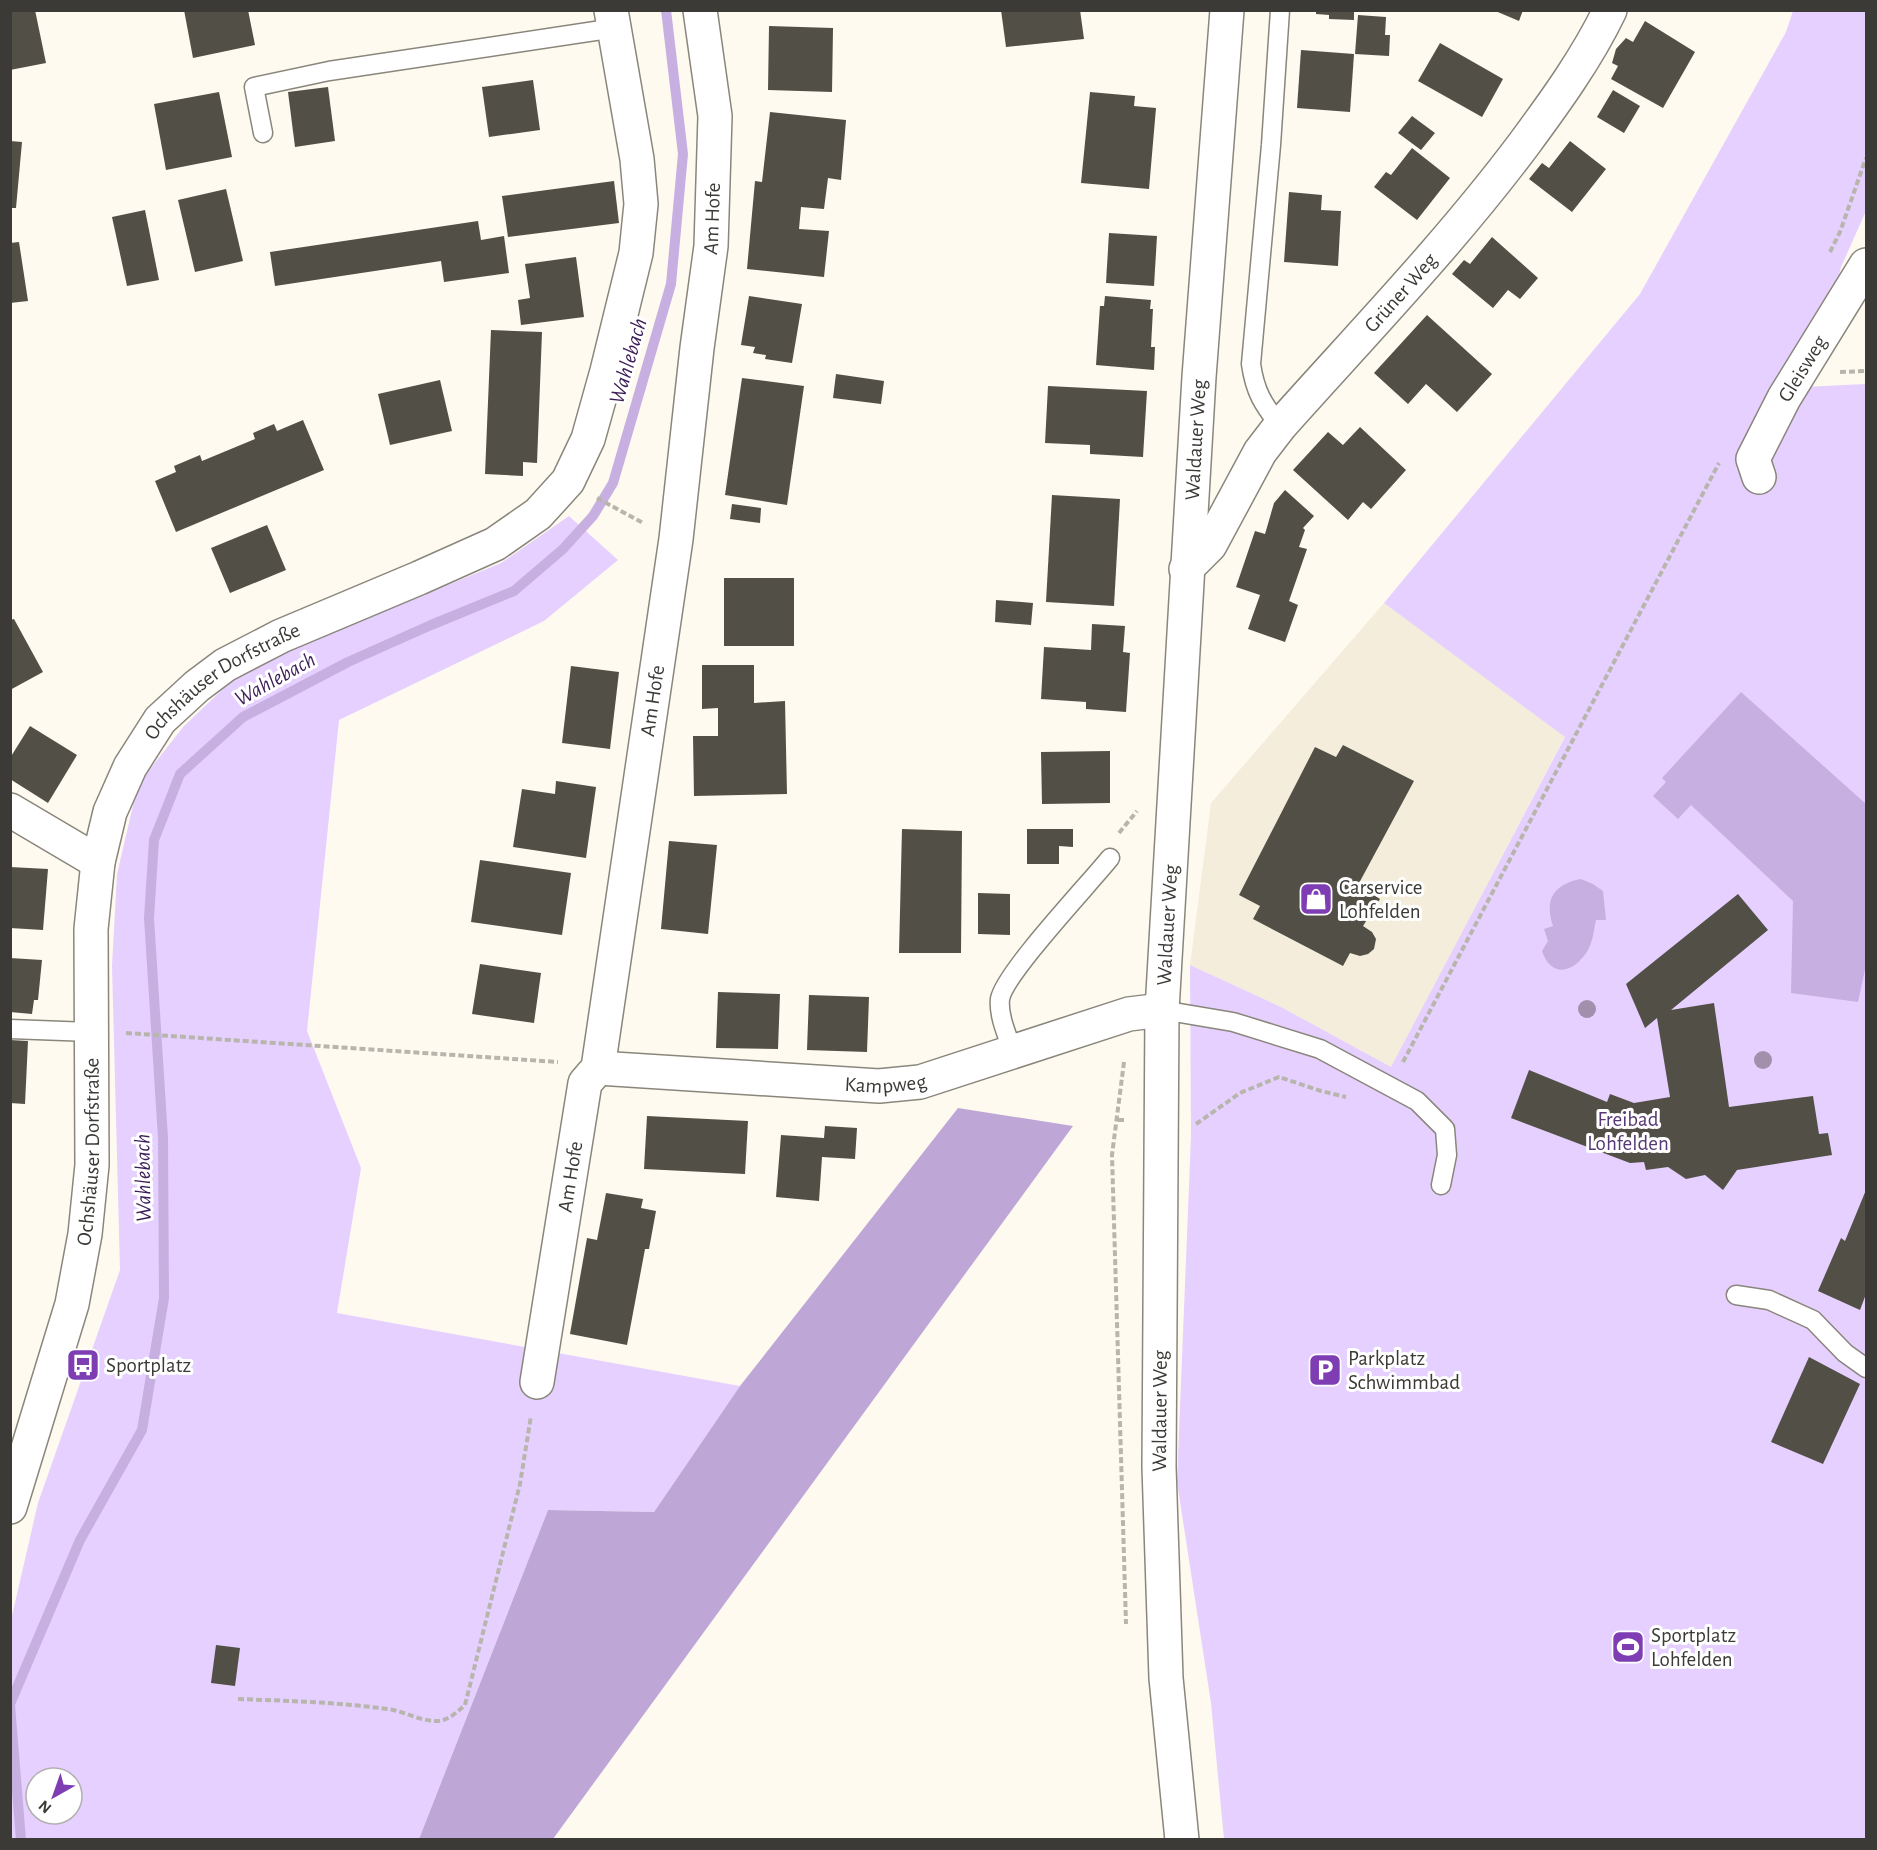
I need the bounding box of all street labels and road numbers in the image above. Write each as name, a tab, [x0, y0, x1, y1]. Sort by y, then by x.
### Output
street label: Am Hofe	[699, 182, 723, 256]
street label: Grüner Weg	[1360, 249, 1441, 336]
street label: Gleisweg	[1774, 331, 1831, 405]
street label: Waldauer Weg	[1181, 378, 1209, 501]
street label: Ochshäuser Dorfstraße	[140, 619, 303, 743]
street label: Am Hofe	[637, 664, 668, 738]
street label: Waldauer Weg	[1153, 863, 1181, 986]
street label: Ochshäuser Dorfstraße	[73, 1058, 103, 1247]
street label: Kampweg	[844, 1070, 930, 1097]
street label: Am Hofe	[554, 1140, 586, 1214]
street label: Waldauer Weg	[1148, 1349, 1170, 1472]

